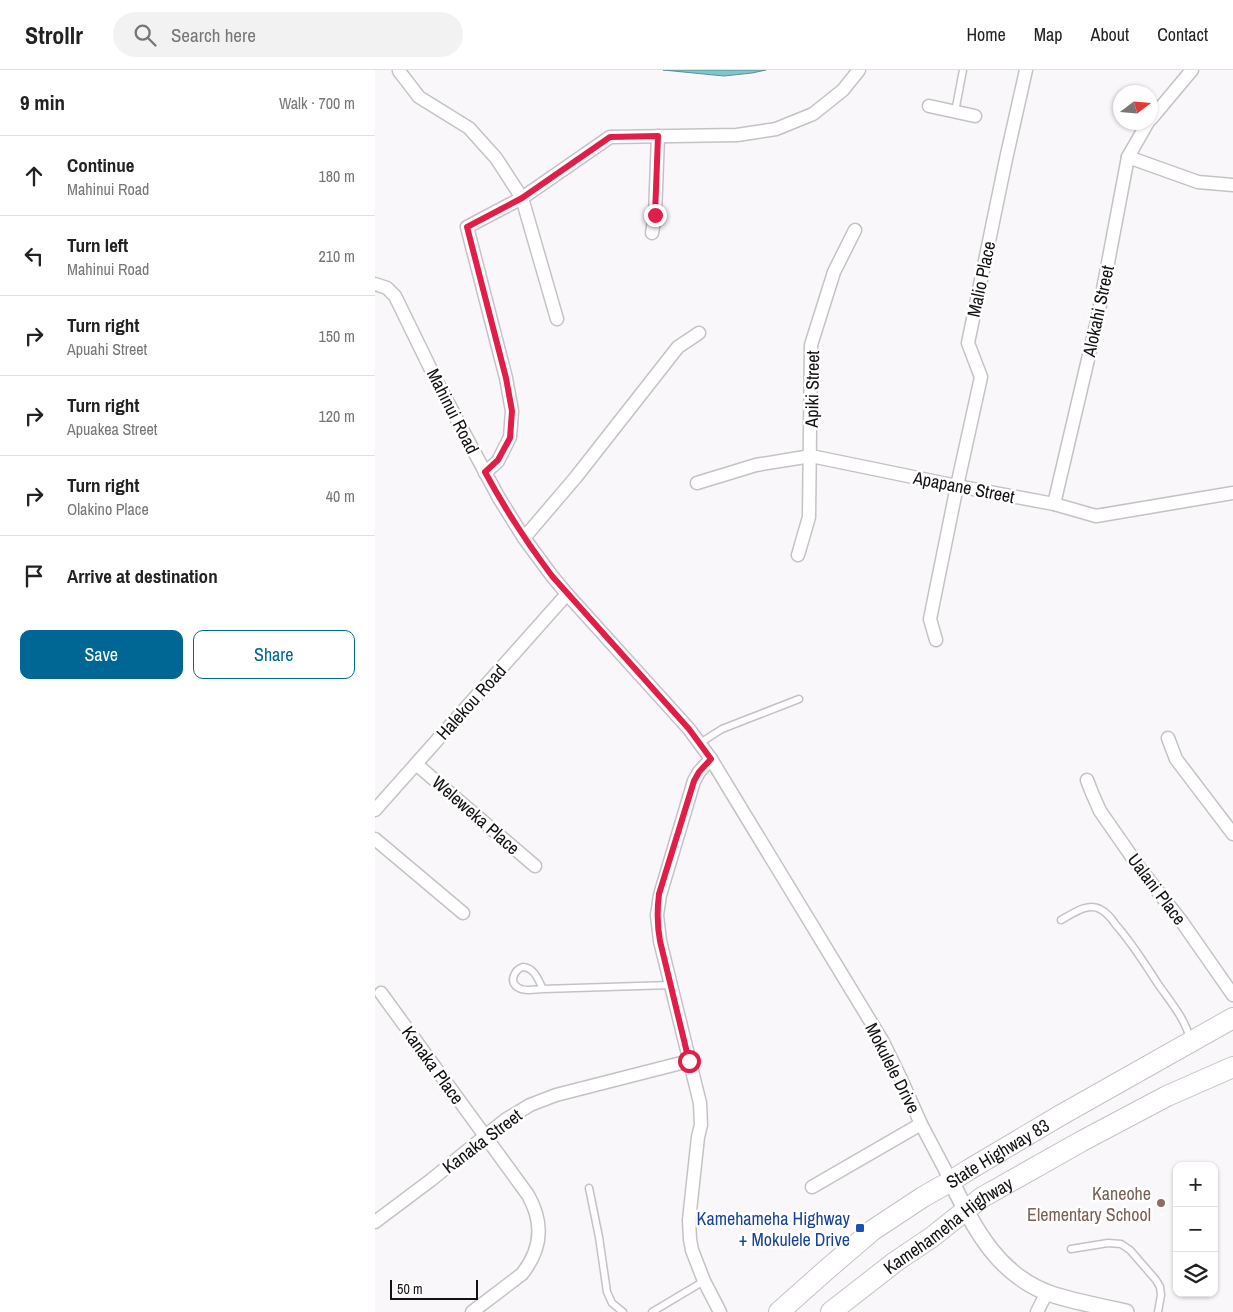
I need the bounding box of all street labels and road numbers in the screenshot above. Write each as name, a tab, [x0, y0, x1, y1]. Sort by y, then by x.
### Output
street label: Malio Place	[961, 239, 1001, 319]
street label: Alokahi Street	[1076, 263, 1120, 360]
street label: Apiki Street	[799, 350, 825, 429]
street label: Mahinui Road	[421, 364, 485, 458]
street label: Apapane Street	[910, 465, 1017, 509]
street label: Halekou Road	[430, 659, 512, 745]
street label: Weleweka Place	[427, 770, 525, 860]
street label: Ualani Place	[1122, 848, 1192, 930]
street label: Mokulele Drive	[860, 1018, 926, 1118]
street label: Kanaka Place	[396, 1021, 470, 1109]
street label: Kanaka Street	[437, 1103, 527, 1179]
street label: State Highway 83	[941, 1112, 1054, 1194]
street label: Kamehameha Highway	[878, 1170, 1018, 1279]

